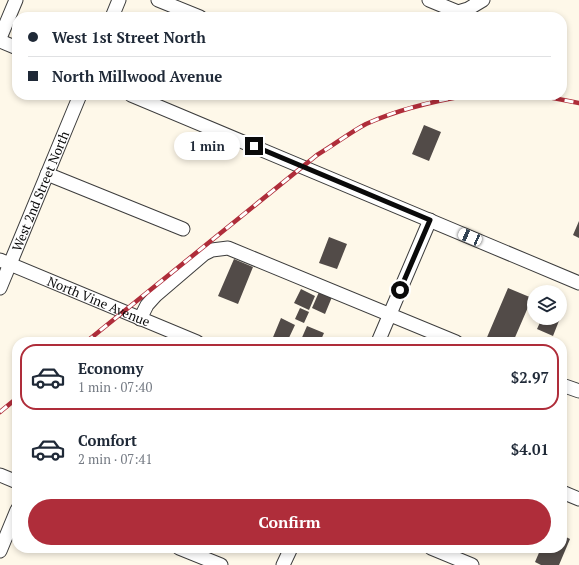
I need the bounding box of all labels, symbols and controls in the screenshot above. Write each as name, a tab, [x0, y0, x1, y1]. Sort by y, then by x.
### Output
text: West 1st Street North	[52, 27, 206, 47]
text: North Millwood Avenue	[52, 66, 222, 86]
street label: West 2nd Street North	[7, 128, 73, 254]
callout: 1 min	[174, 132, 240, 160]
text: 1 min	[189, 137, 225, 155]
route end	[245, 137, 263, 155]
car	[457, 227, 483, 247]
street label: North Vine Avenue	[45, 272, 153, 330]
route start	[391, 281, 409, 299]
map controls	[527, 285, 567, 325]
button: layers	[527, 285, 567, 325]
text: Economy	[78, 358, 143, 378]
icon: car	[30, 359, 66, 395]
text: $2.97	[511, 367, 549, 387]
text: 1 min · 07:40	[78, 378, 152, 396]
text: Comfort	[78, 430, 137, 450]
icon: car	[30, 431, 66, 467]
text: $4.01	[511, 439, 549, 459]
text: 2 min · 07:41	[78, 450, 152, 468]
button: Confirm	[28, 499, 551, 545]

